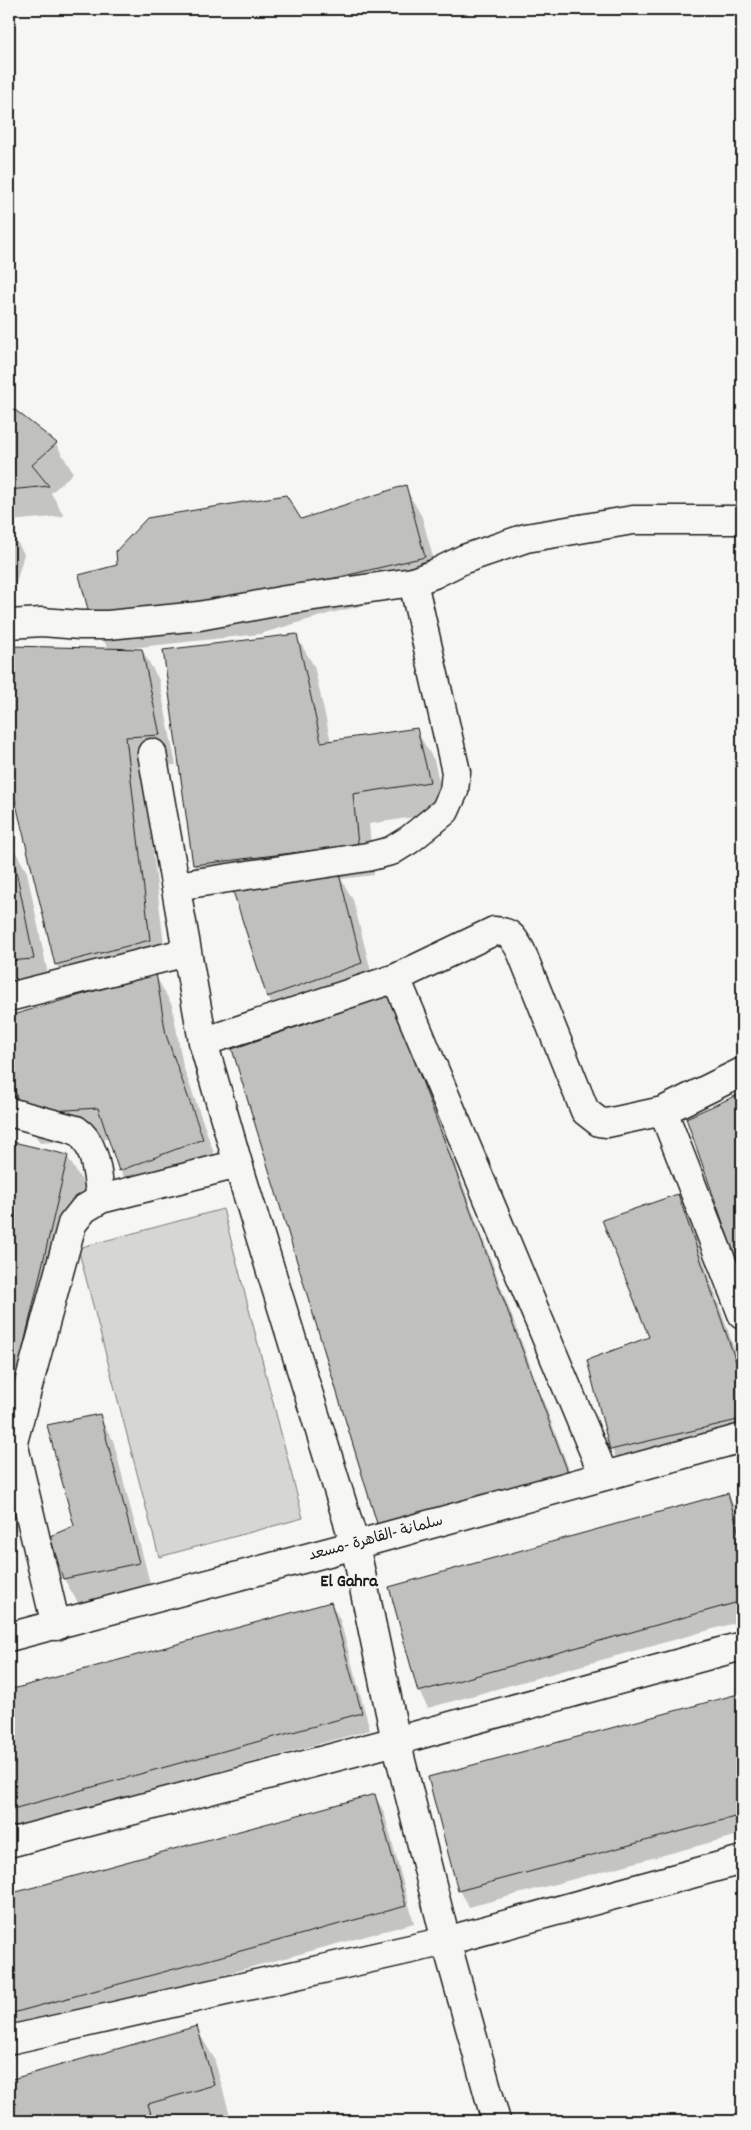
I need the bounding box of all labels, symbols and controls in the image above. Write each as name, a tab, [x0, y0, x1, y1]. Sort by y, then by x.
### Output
street label: سلمانة -القاهرة -مسعد	[306, 1510, 446, 1568]
district label: El Gahra	[320, 1570, 378, 1595]

